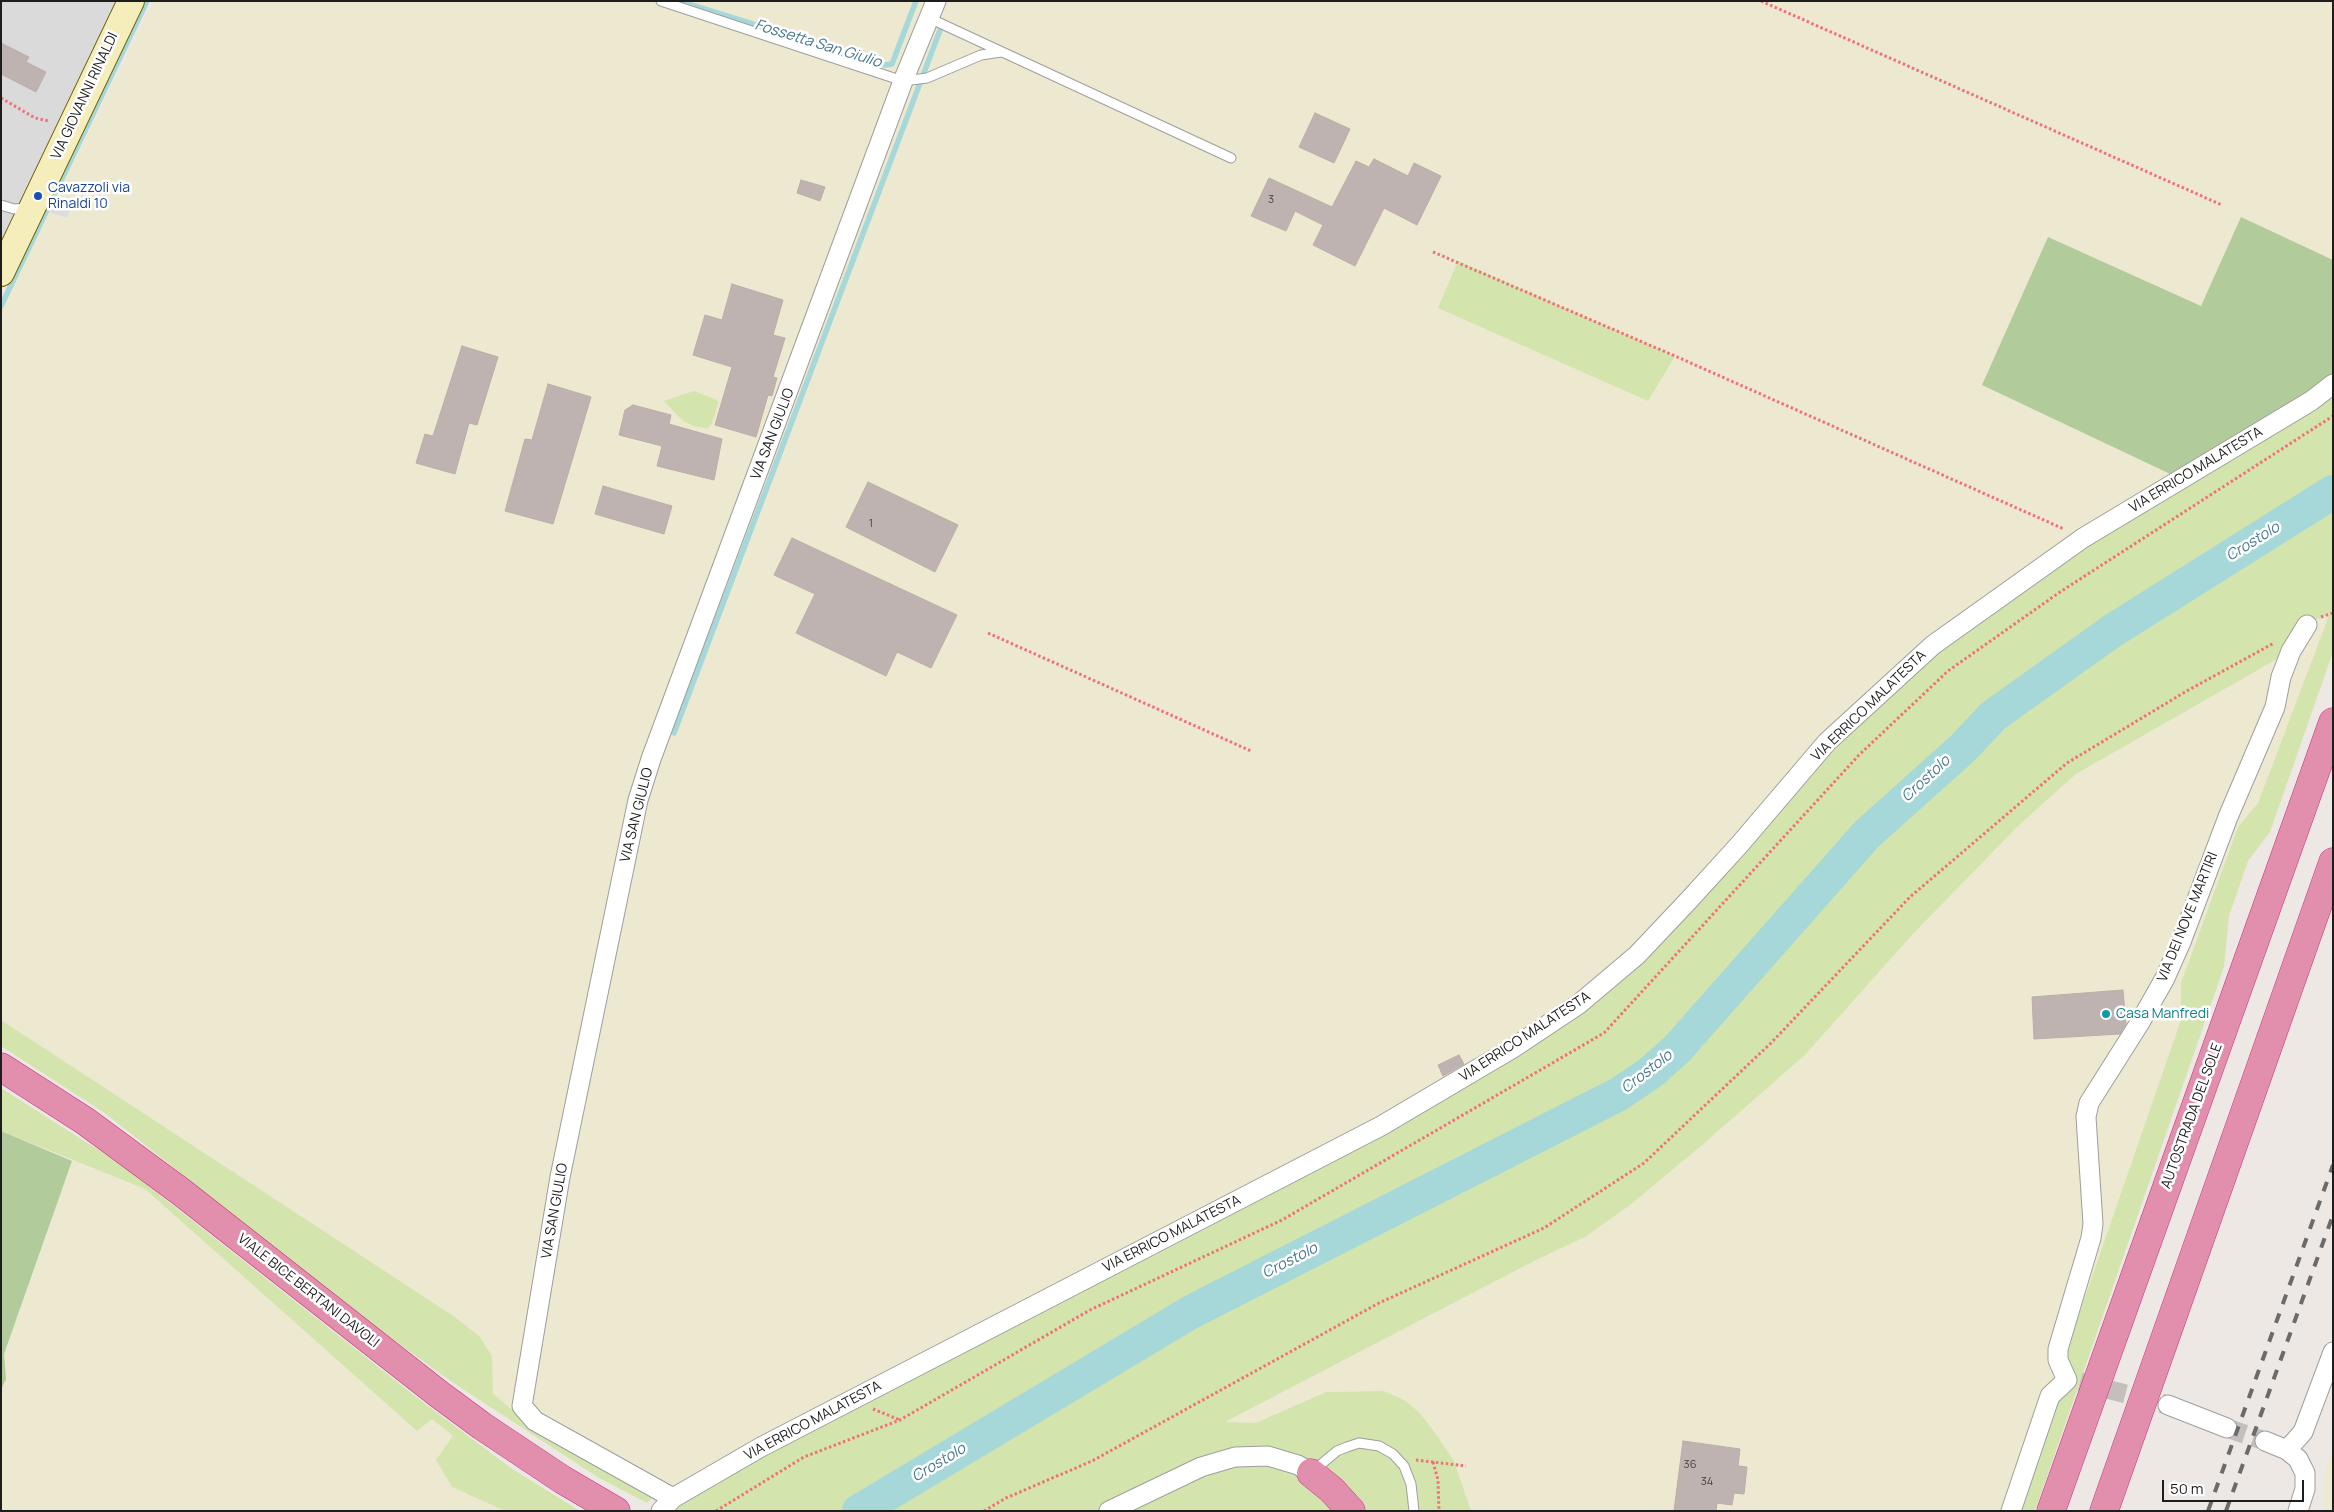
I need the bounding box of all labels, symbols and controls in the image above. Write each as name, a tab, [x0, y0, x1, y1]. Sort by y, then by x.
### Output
water label: Fossetta San Giulio	[753, 16, 883, 72]
street label: VIA GIOVANNI RINALDI	[48, 30, 122, 162]
place label: Cavazzoli via Rinaldi 10	[48, 180, 130, 212]
marker: Cavazzoli via Rinaldi 10	[32, 190, 44, 202]
house number: 3	[1268, 193, 1274, 207]
street label: VIA SAN GIULIO	[748, 386, 798, 482]
street label: VIA ERRICO MALATESTA	[2126, 424, 2266, 516]
house number: 1	[869, 517, 873, 531]
water label: Crostolo	[2223, 519, 2283, 565]
street label: VIA ERRICO MALATESTA	[1808, 647, 1930, 765]
water label: Crostolo	[1898, 752, 1954, 806]
street label: VIA SAN GIULIO	[617, 766, 657, 864]
street label: VIA DEI NOVE MARTIRI	[2154, 850, 2222, 984]
street label: VIA ERRICO MALATESTA	[1456, 988, 1594, 1086]
place label: Casa Manfredi	[2116, 1006, 2209, 1022]
marker: Casa Manfredi	[2100, 1008, 2112, 1020]
street label: AUTOSTRADA DEL SOLE	[2158, 1041, 2226, 1191]
water label: Crostolo	[1618, 1047, 1676, 1097]
street label: VIA SAN GIULIO	[538, 1162, 572, 1260]
street label: VIA ERRICO MALATESTA	[1100, 1192, 1244, 1276]
street label: VIALE BICE BERTANI DAVOLI	[234, 1231, 382, 1351]
water label: Crostolo	[1259, 1239, 1321, 1283]
street label: VIA ERRICO MALATESTA	[742, 1378, 884, 1464]
water label: Crostolo	[909, 1440, 969, 1486]
house number: 36	[1684, 1458, 1696, 1472]
scale bar	[2164, 1470, 2306, 1502]
house number: 34	[1701, 1475, 1713, 1489]
text: 50 m	[2170, 1478, 2204, 1499]

